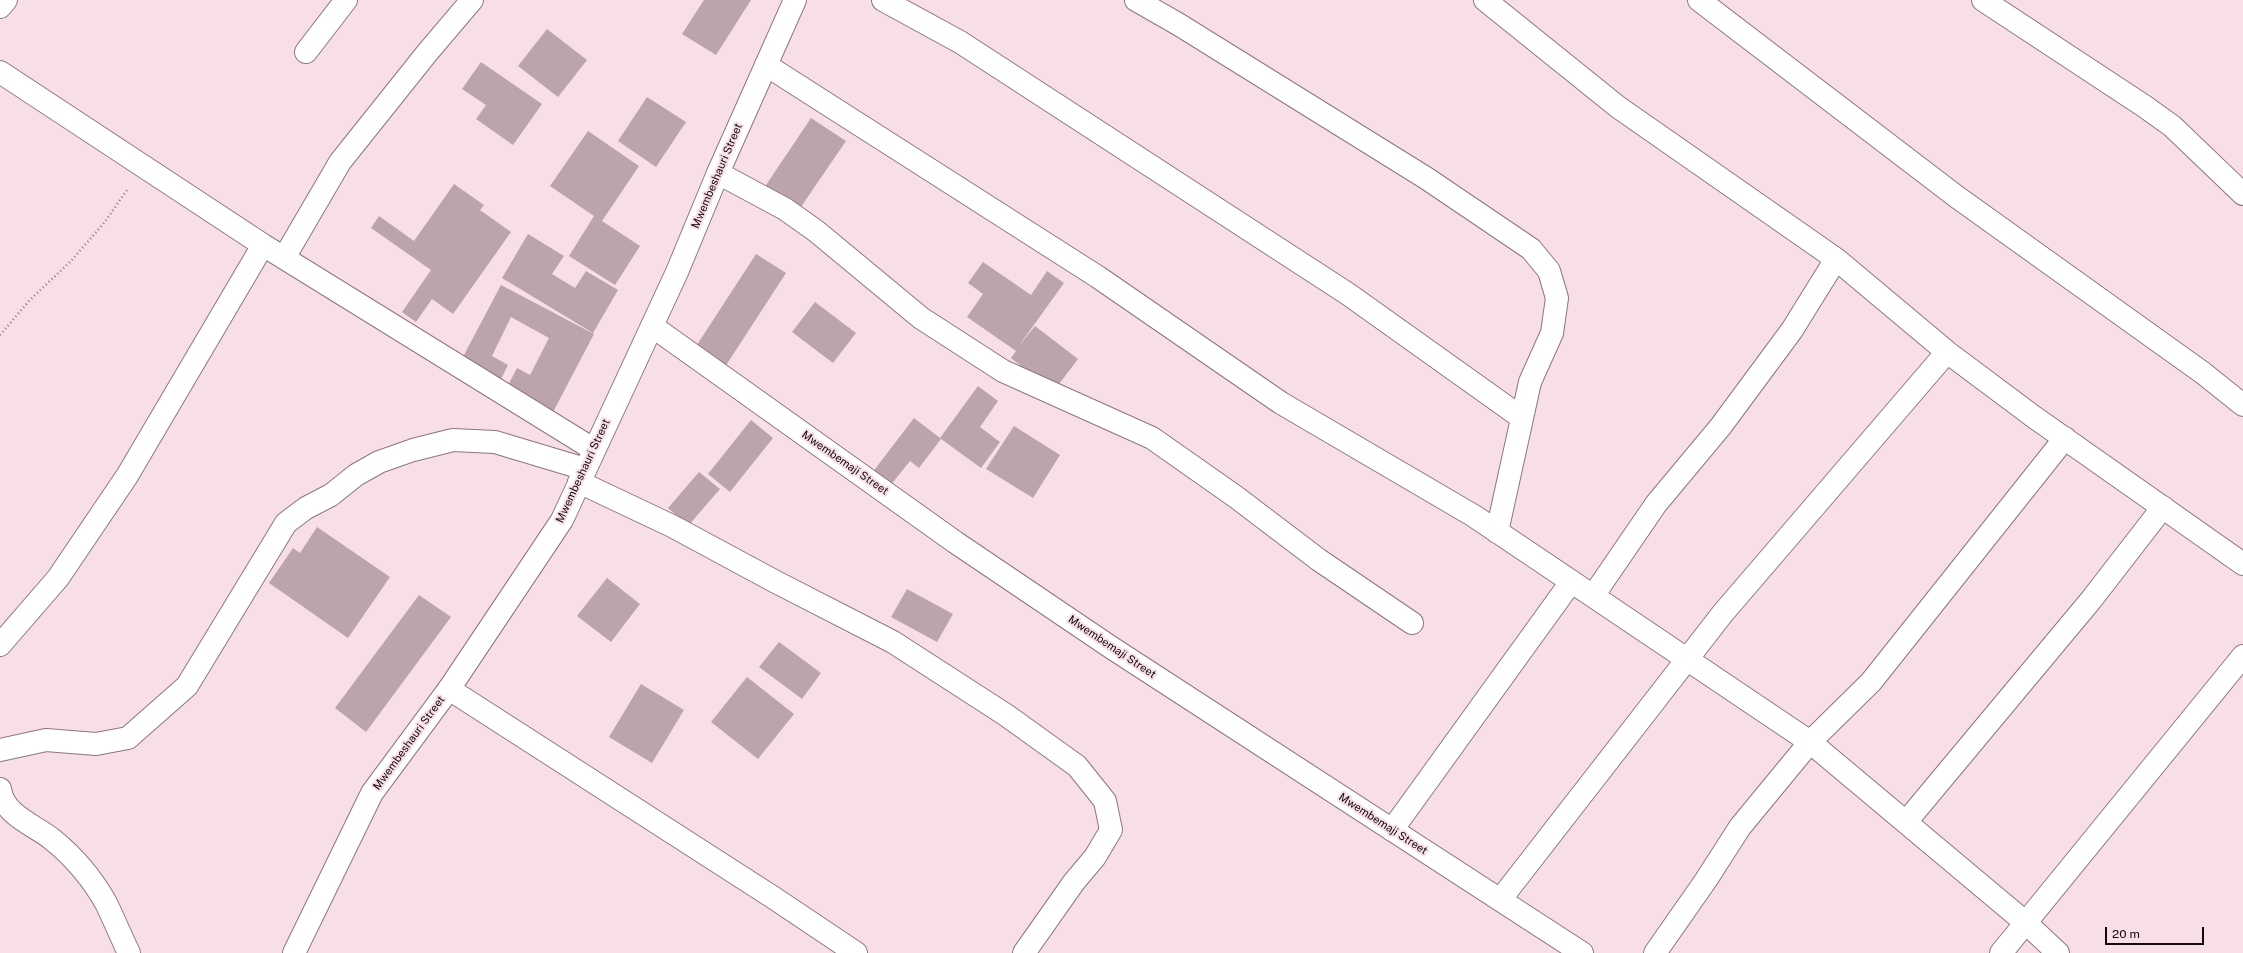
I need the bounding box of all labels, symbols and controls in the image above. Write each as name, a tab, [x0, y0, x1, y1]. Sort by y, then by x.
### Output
street label: Mwembeshauri Street	[689, 121, 745, 231]
street label: Mwembeshauri Street	[553, 417, 613, 525]
street label: Mwembemaji Street	[799, 428, 891, 498]
street label: Mwembemaji Street	[1066, 613, 1158, 681]
street label: Mwembeshauri Street	[370, 693, 448, 793]
street label: Mwembemaji Street	[1336, 790, 1430, 858]
scale bar	[2107, 919, 2206, 945]
text: 20 m	[2112, 927, 2140, 941]

